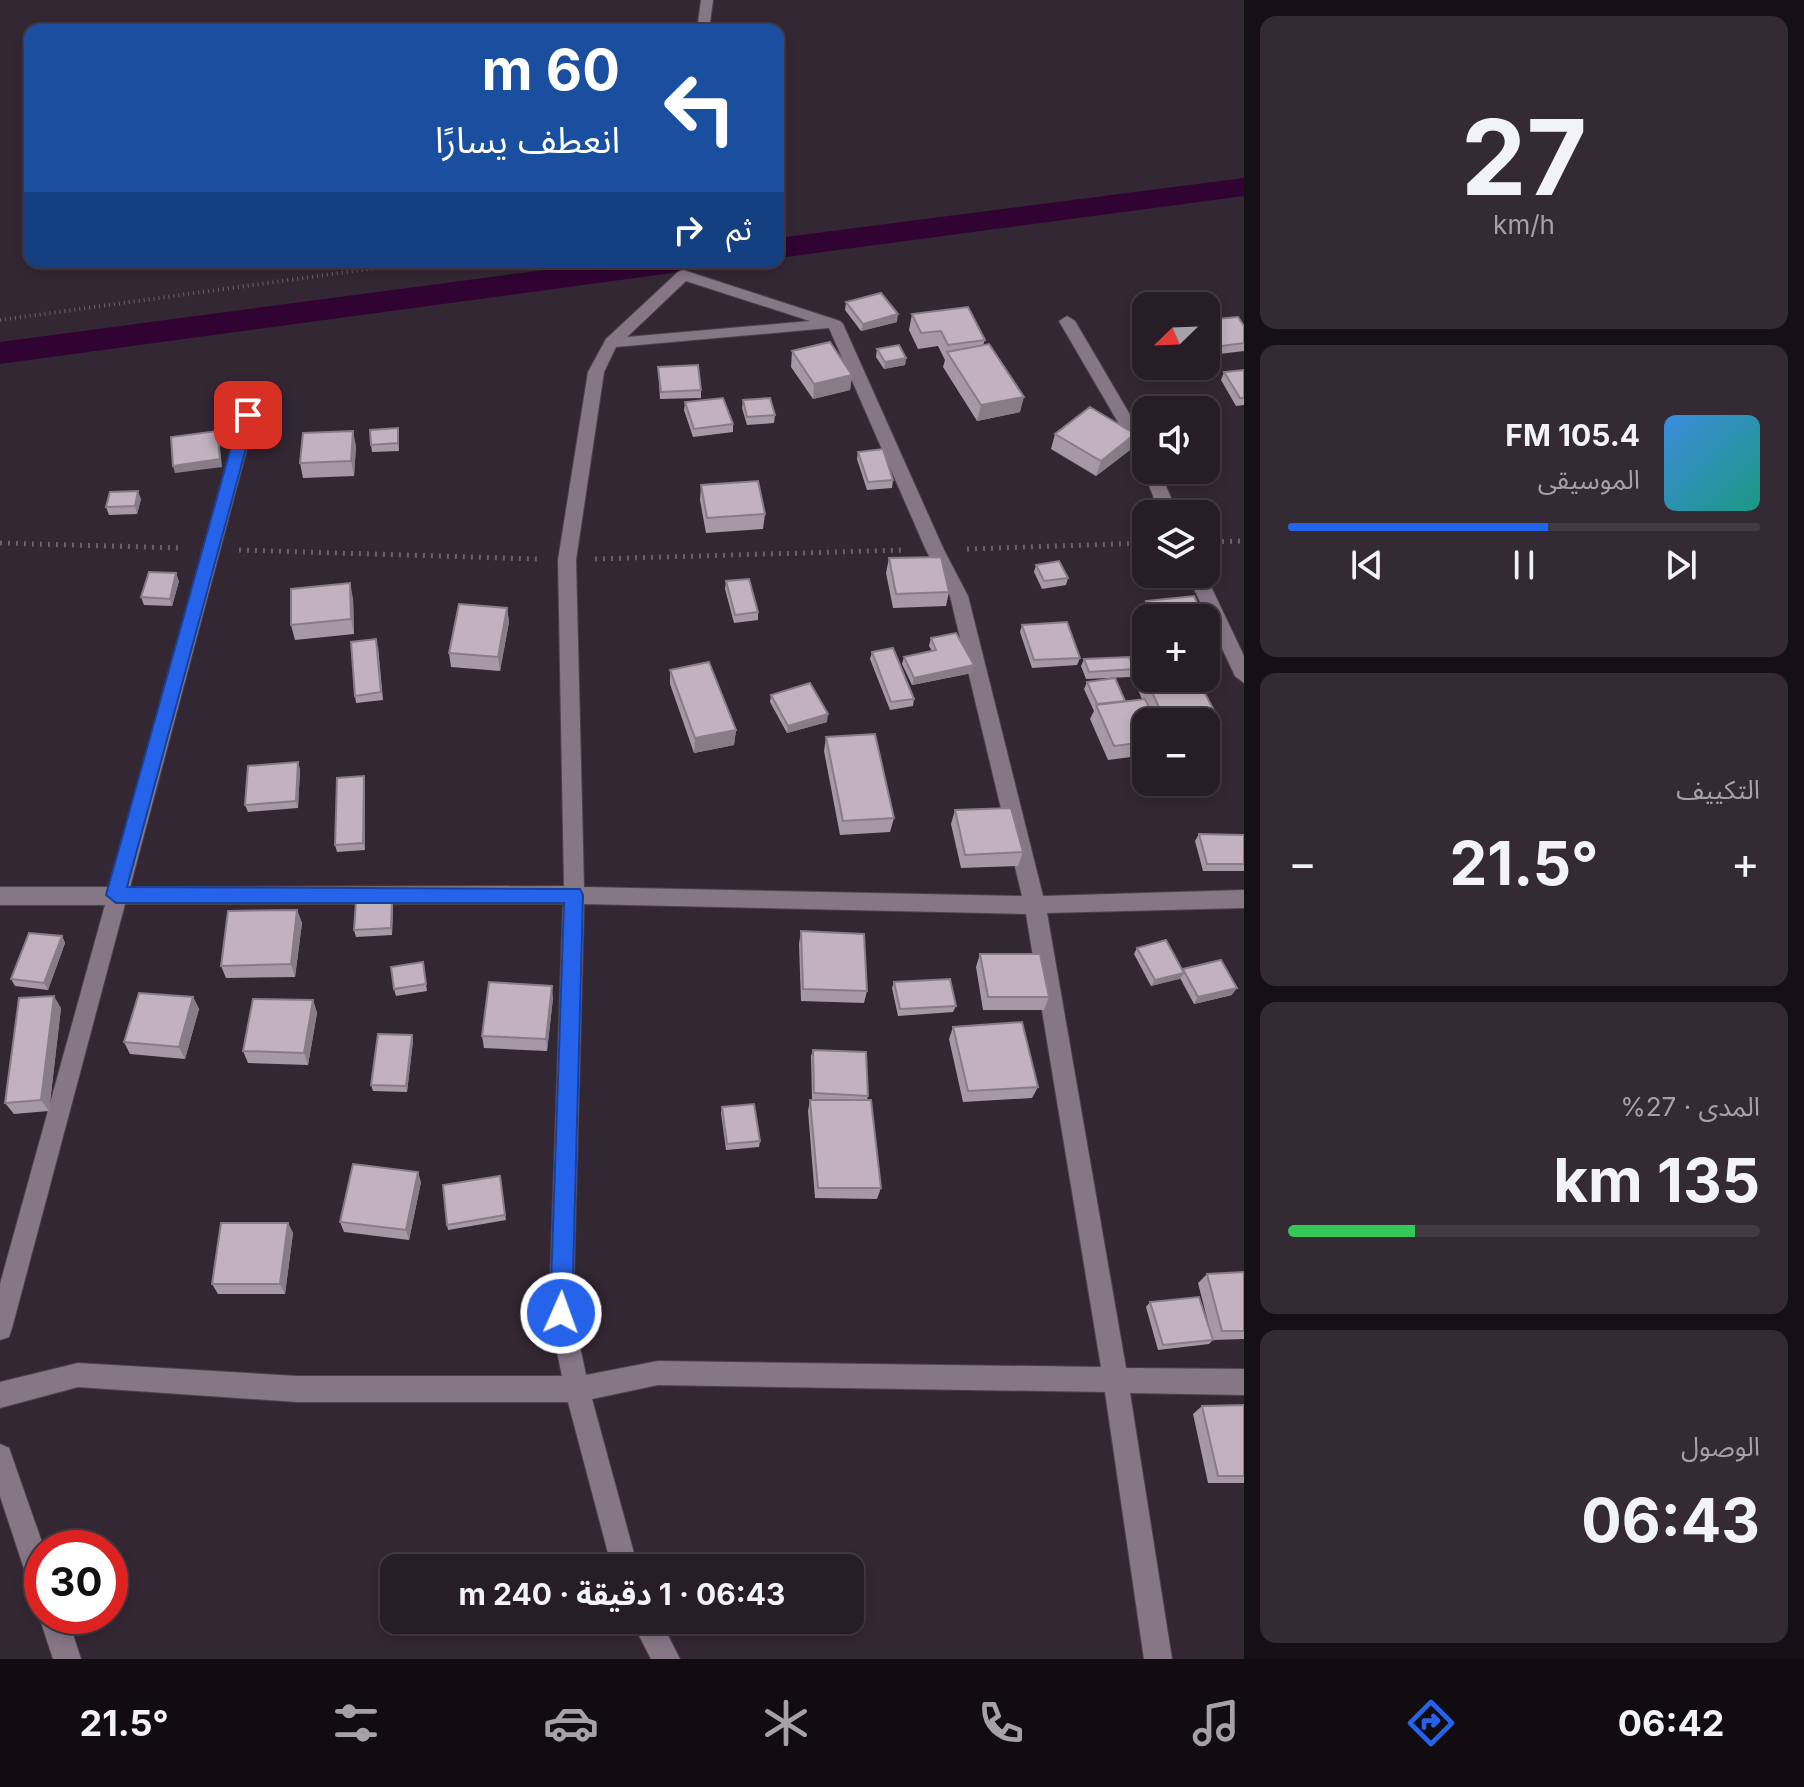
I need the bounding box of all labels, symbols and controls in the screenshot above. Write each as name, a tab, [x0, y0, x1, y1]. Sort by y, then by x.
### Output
text: 60 m	[481, 36, 620, 104]
icon: left	[648, 56, 752, 160]
text: 27	[1461, 94, 1587, 220]
text: انعطف يسارًا	[435, 118, 620, 162]
icon: right	[666, 208, 710, 252]
text: km/h	[1493, 209, 1555, 240]
text: ثم	[726, 211, 752, 247]
north arrow	[1132, 292, 1220, 380]
map controls	[1132, 292, 1220, 796]
pin	[214, 381, 282, 449]
icon: arrive	[226, 393, 270, 437]
button: sound	[1132, 396, 1220, 484]
text: 105.4 FM	[1505, 417, 1640, 453]
text: الموسيقى	[1538, 464, 1640, 495]
button: layers	[1132, 500, 1220, 588]
icon: previous	[1345, 543, 1389, 587]
icon: pause	[1502, 543, 1546, 587]
icon: next	[1659, 543, 1703, 587]
button: +	[1132, 604, 1220, 692]
button: −	[1132, 708, 1220, 796]
text: التكييف	[1676, 774, 1760, 805]
text: 21.5°	[1450, 827, 1598, 899]
text: −	[1288, 836, 1317, 890]
text: +	[1731, 836, 1760, 890]
text: المدى · 27%	[1620, 1091, 1760, 1122]
text: 135 km	[1553, 1144, 1760, 1216]
position arrow	[519, 1271, 603, 1355]
text: الوصول	[1681, 1431, 1760, 1462]
text: 06:43	[1581, 1484, 1760, 1556]
speed limit sign: 30	[24, 1530, 128, 1634]
text: 06:43 · 1 دقيقة · 240 m	[459, 1576, 785, 1612]
icon: filters	[328, 1695, 384, 1751]
icon: car	[543, 1695, 599, 1751]
icon: climate	[758, 1695, 814, 1751]
icon: phone	[973, 1695, 1029, 1751]
icon: music	[1188, 1695, 1244, 1751]
icon: directions	[1403, 1695, 1459, 1751]
text: 21.5°	[80, 1701, 169, 1745]
text: 06:42	[1618, 1701, 1725, 1745]

